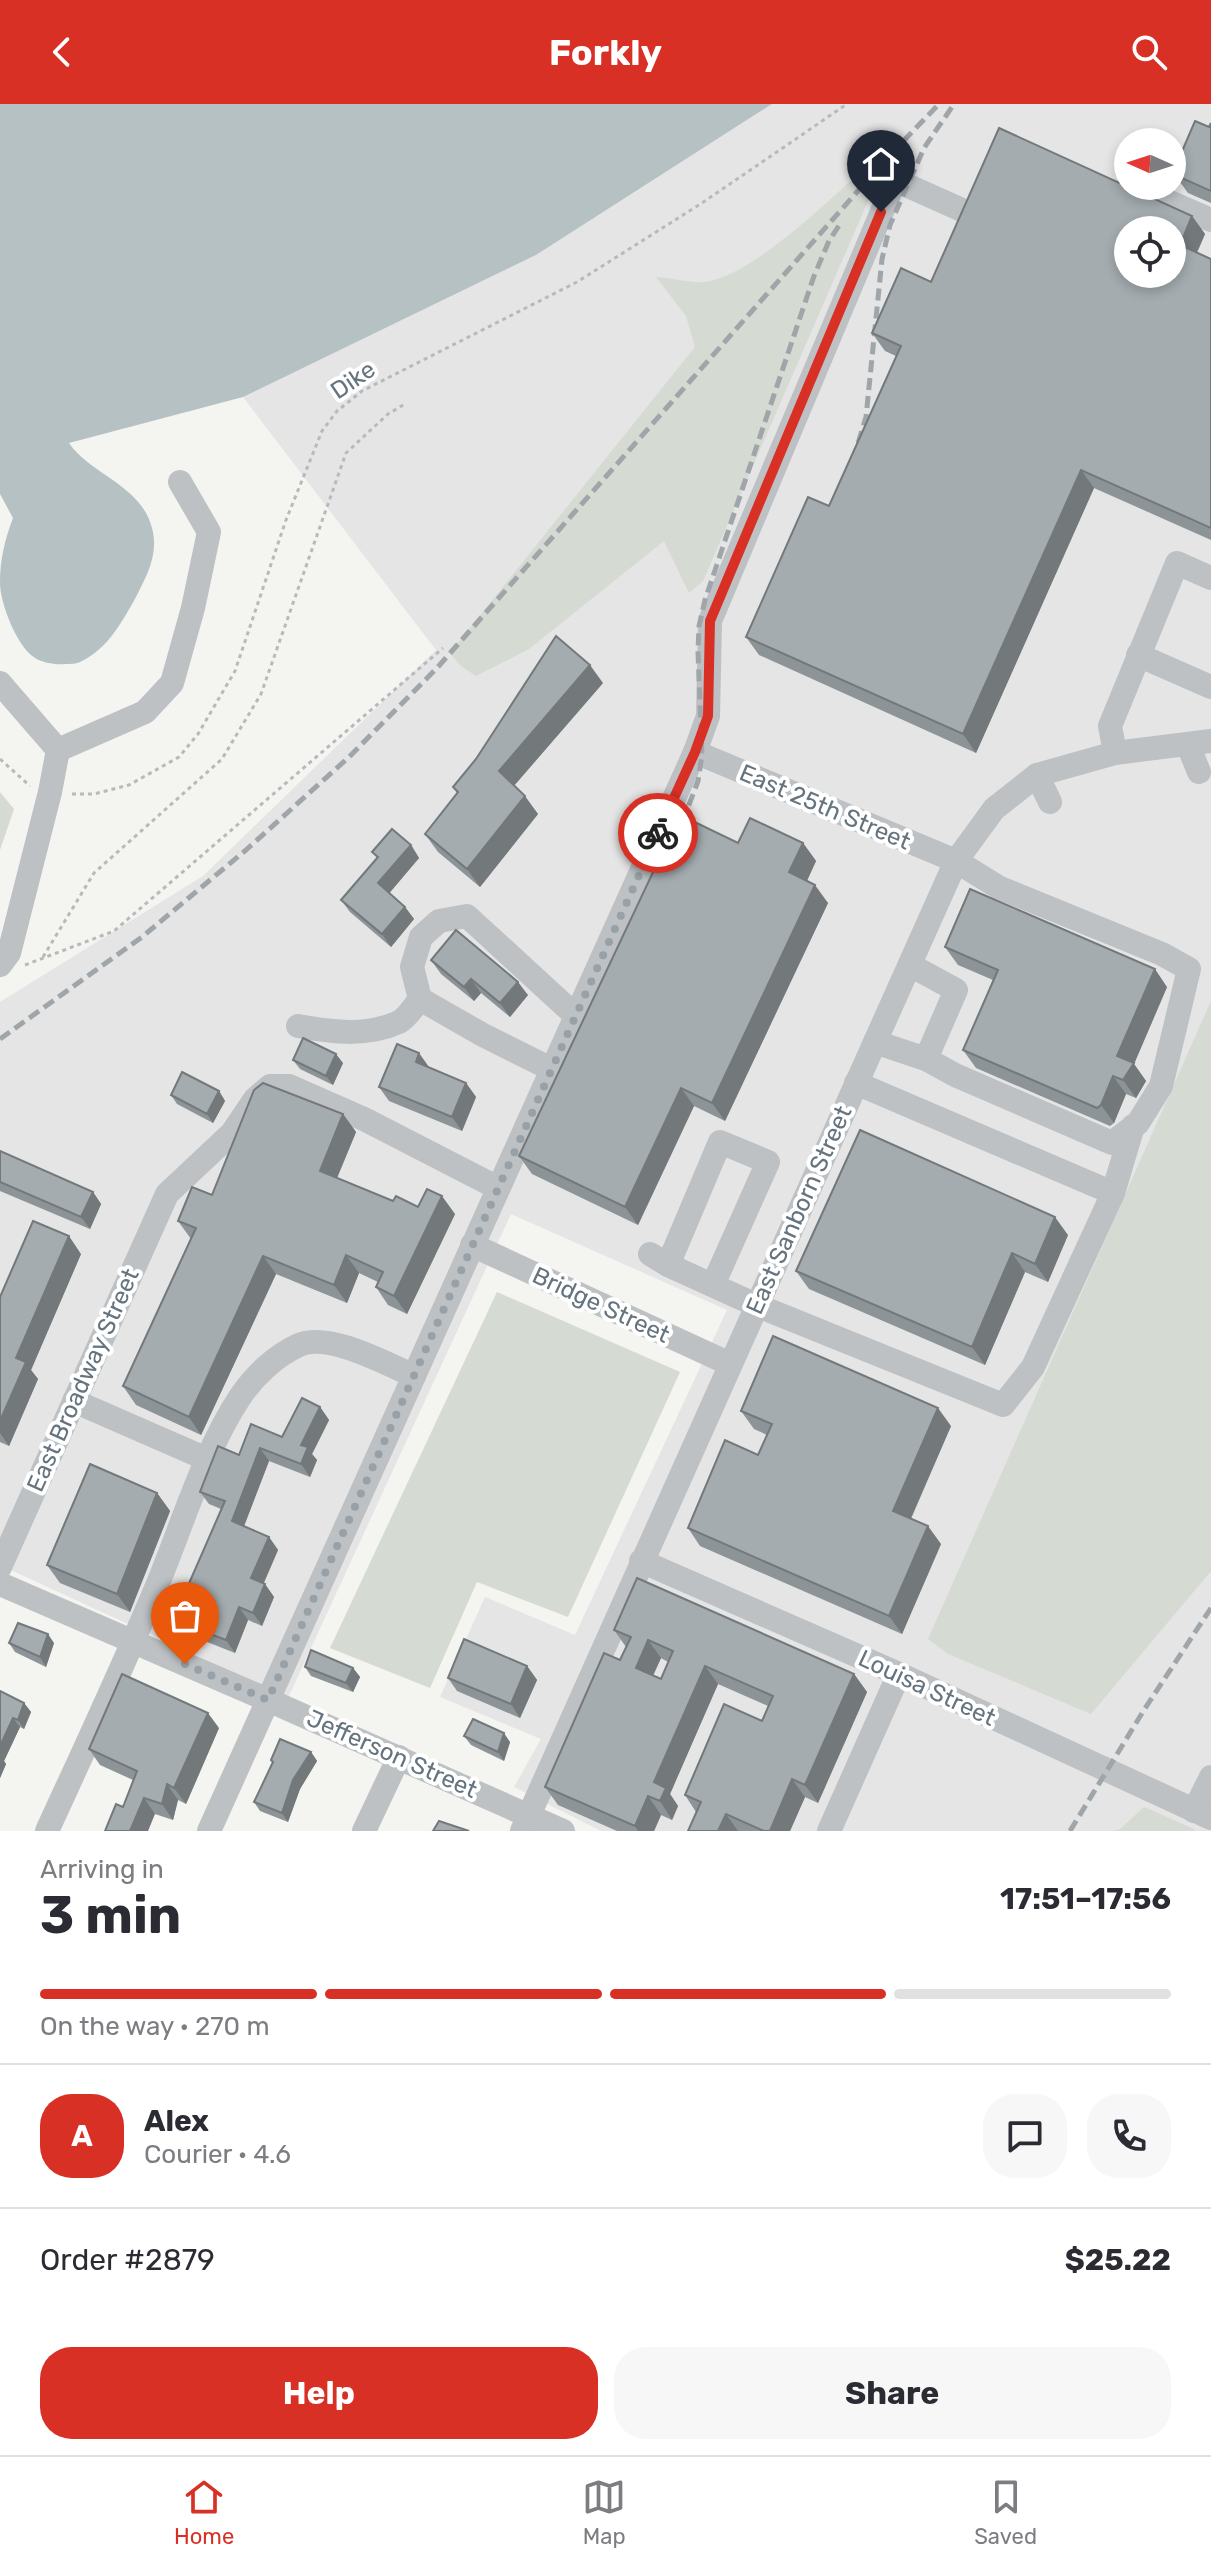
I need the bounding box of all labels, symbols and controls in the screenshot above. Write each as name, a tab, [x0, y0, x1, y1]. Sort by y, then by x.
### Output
icon: back	[40, 30, 84, 74]
icon: search	[1127, 30, 1171, 74]
text: Forkly	[549, 31, 662, 74]
north arrow	[1114, 128, 1186, 200]
map controls	[1114, 128, 1186, 288]
pin	[847, 130, 915, 212]
icon: home	[859, 142, 903, 186]
button: locate	[1114, 216, 1186, 288]
street label: Dike	[325, 355, 381, 405]
street label: East 25th Street	[735, 758, 915, 856]
courier	[618, 793, 698, 873]
icon: bike	[636, 811, 680, 855]
street label: East Sanborn Street	[740, 1102, 858, 1318]
street label: Bridge Street	[528, 1261, 674, 1349]
street label: East Broadway Street	[21, 1264, 145, 1496]
pin	[151, 1582, 219, 1664]
icon: bag	[163, 1594, 207, 1638]
street label: Louisa Street	[854, 1644, 1000, 1732]
street label: Jefferson Street	[303, 1704, 481, 1804]
text: Arriving in	[40, 1854, 164, 1885]
text: 17:51–17:56	[1000, 1881, 1171, 1917]
text: 3 min	[40, 1884, 181, 1946]
text: On the way · 270 m	[40, 2011, 270, 2042]
button: chat	[983, 2094, 1067, 2178]
button: phone	[1087, 2094, 1171, 2178]
text: Alex	[144, 2103, 209, 2139]
text: A	[71, 2118, 93, 2154]
text: Courier · 4.6	[144, 2139, 291, 2170]
text: Order #2879	[40, 2242, 215, 2278]
text: $25.22	[1065, 2242, 1171, 2278]
button: Help	[40, 2347, 598, 2439]
button: Share	[614, 2347, 1171, 2439]
tab: Home	[174, 2475, 234, 2550]
tab: Map	[582, 2475, 626, 2550]
tab: Saved	[974, 2475, 1037, 2550]

